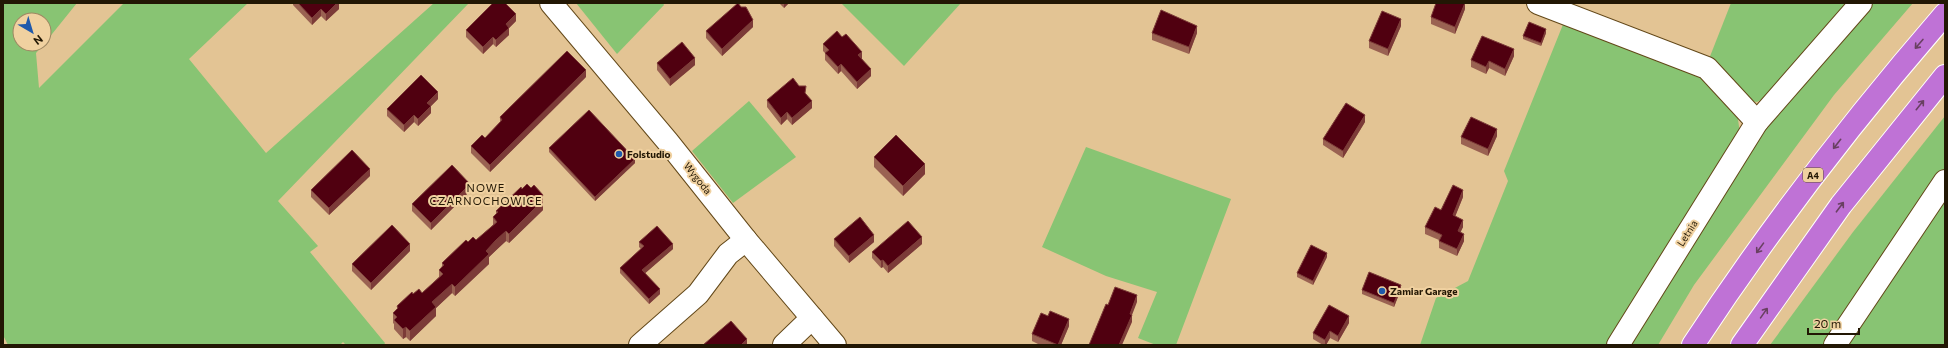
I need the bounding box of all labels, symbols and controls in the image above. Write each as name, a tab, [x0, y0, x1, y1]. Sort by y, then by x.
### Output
north arrow	[12, 12, 52, 52]
text: N	[31, 33, 46, 48]
one-way arrow	[1915, 38, 1924, 49]
one-way arrow	[1916, 100, 1925, 110]
one-way arrow	[1833, 139, 1842, 150]
place label: Folstudio	[627, 148, 671, 160]
marker: Folstudio	[614, 149, 624, 159]
street label: Wygoda	[682, 160, 714, 196]
road number: A4	[1803, 168, 1823, 182]
district label: NOWE CZARNOCHOWICE	[429, 181, 543, 207]
one-way arrow	[1835, 202, 1844, 213]
street label: Letnia	[1674, 218, 1700, 248]
one-way arrow	[1756, 243, 1764, 254]
place label: Zamiar Garage	[1390, 285, 1457, 297]
marker: Zamiar Garage	[1377, 286, 1387, 296]
one-way arrow	[1760, 308, 1768, 319]
scale bar	[1808, 310, 1859, 336]
text: 20 m	[1814, 316, 1841, 330]

